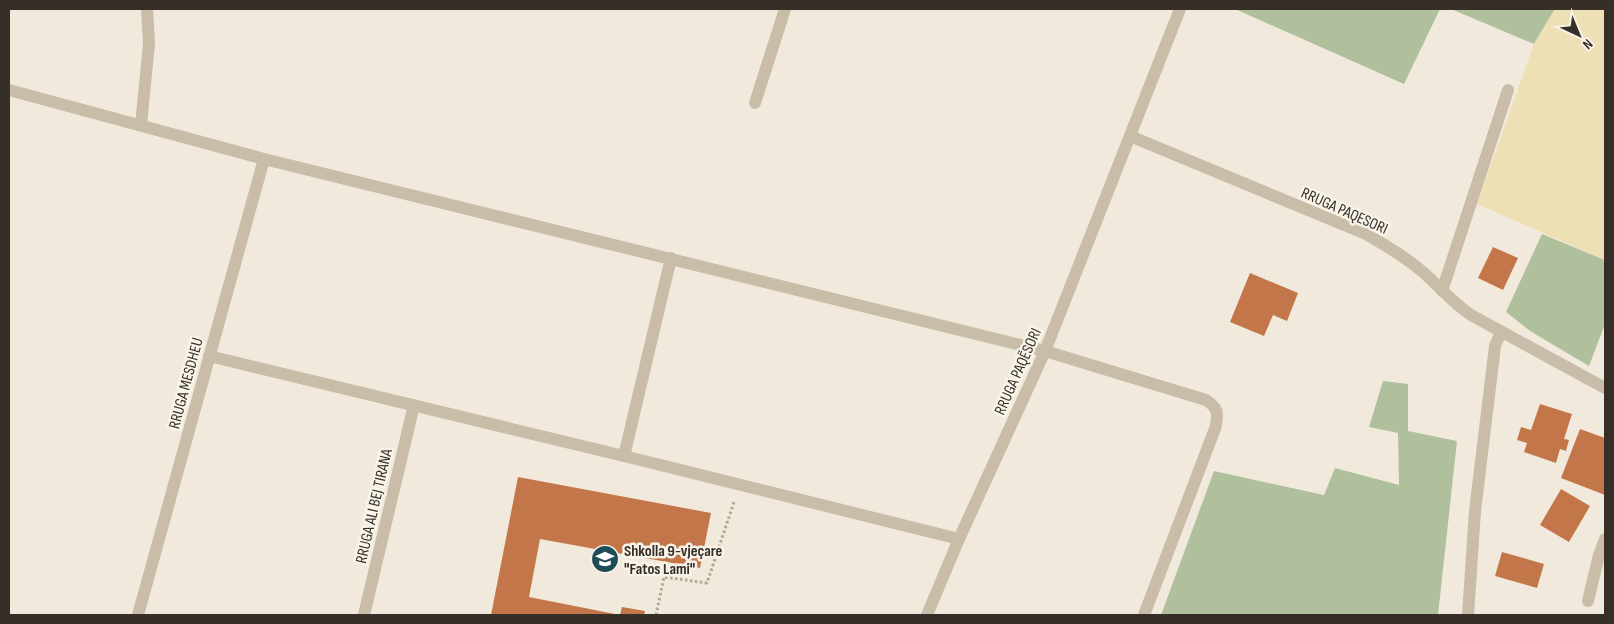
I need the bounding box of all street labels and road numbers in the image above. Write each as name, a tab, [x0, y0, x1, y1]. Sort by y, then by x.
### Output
street label: RRUGA PAQESORI	[1298, 184, 1391, 239]
street label: RRUGA PAQËSORI	[991, 325, 1046, 418]
street label: RRUGA MESDHEU	[165, 336, 208, 431]
street label: RRUGA ALI BEJ TIRANA	[352, 447, 397, 565]

